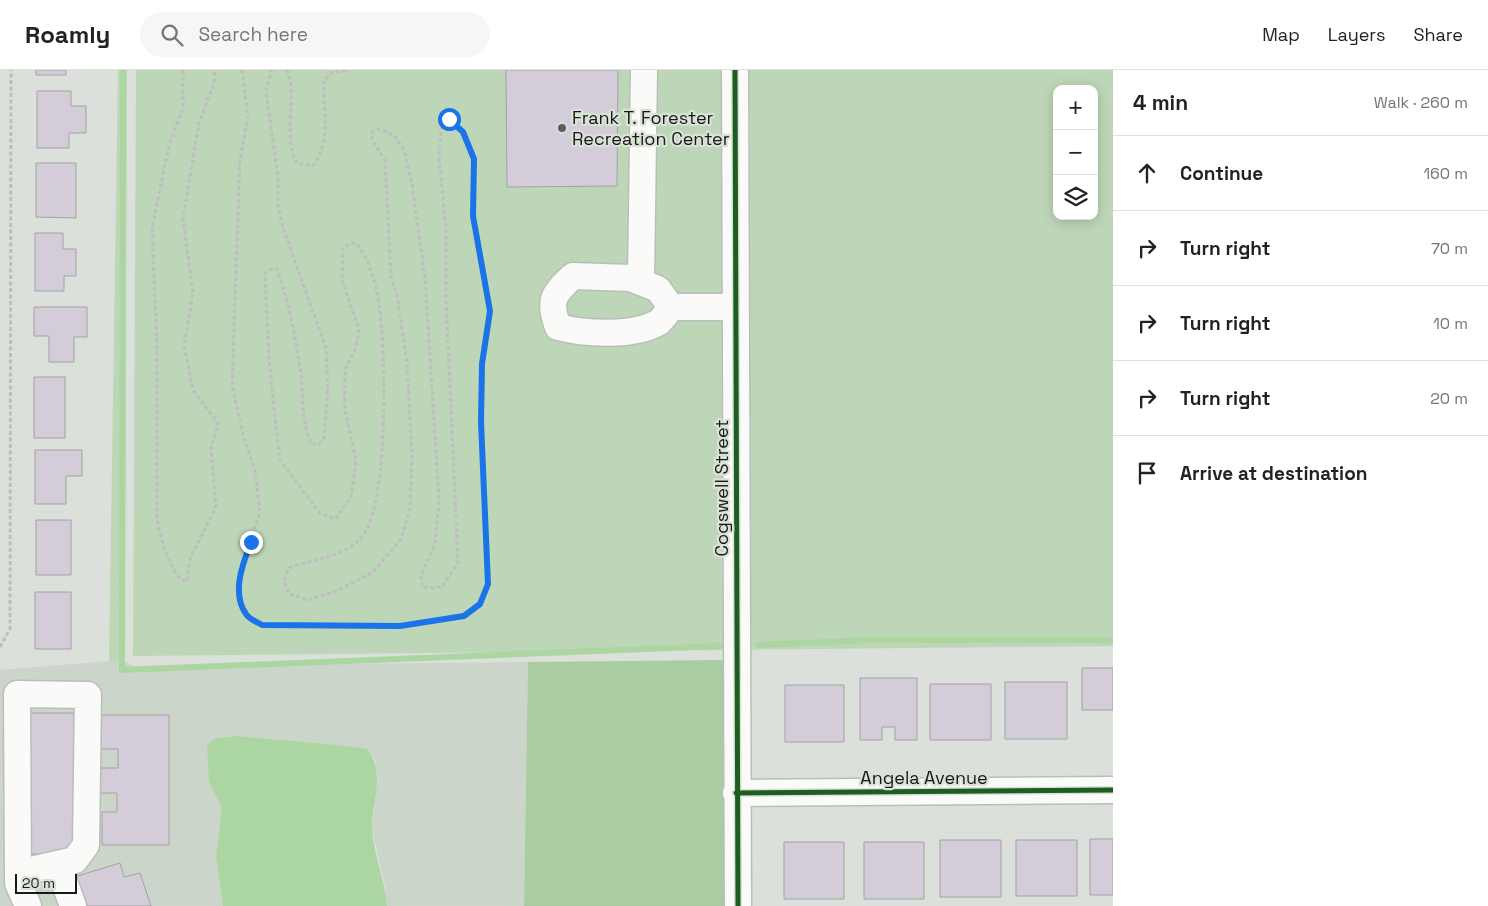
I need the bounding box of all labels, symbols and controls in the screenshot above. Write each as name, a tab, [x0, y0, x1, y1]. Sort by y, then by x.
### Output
search box	[140, 12, 490, 57]
text: Roamly	[25, 19, 110, 50]
icon: search	[158, 21, 186, 49]
text: Search here	[198, 22, 308, 47]
text: Map	[1262, 23, 1300, 46]
text: Layers	[1328, 23, 1385, 46]
text: Share	[1413, 23, 1463, 46]
map controls	[1053, 85, 1098, 220]
button: +	[1053, 85, 1098, 130]
text: 4 min	[1133, 89, 1188, 116]
text: Walk · 260 m	[1374, 92, 1468, 113]
place label: Frank T. Forester Recreation Center	[572, 106, 730, 150]
route start	[438, 108, 461, 131]
marker: Frank T. Forester Recreation Center	[556, 122, 568, 134]
button: −	[1053, 130, 1098, 175]
icon: ahead	[1133, 159, 1161, 187]
text: Continue	[1180, 161, 1263, 186]
text: 160 m	[1423, 163, 1468, 184]
button: layers	[1053, 175, 1098, 220]
icon: right	[1133, 234, 1161, 262]
text: Turn right	[1180, 236, 1270, 261]
text: 70 m	[1431, 238, 1468, 259]
icon: right	[1133, 309, 1161, 337]
text: Turn right	[1180, 311, 1270, 336]
text: 10 m	[1433, 313, 1468, 334]
icon: right	[1133, 384, 1161, 412]
text: Turn right	[1180, 386, 1270, 411]
text: 20 m	[1430, 388, 1468, 409]
street label: Cogswell Street	[710, 420, 733, 556]
icon: arrive	[1133, 459, 1161, 487]
text: Arrive at destination	[1180, 461, 1368, 486]
route end	[240, 531, 263, 554]
street label: Angela Avenue	[860, 766, 988, 789]
scale bar	[15, 871, 78, 894]
text: 20 m	[22, 874, 55, 892]

